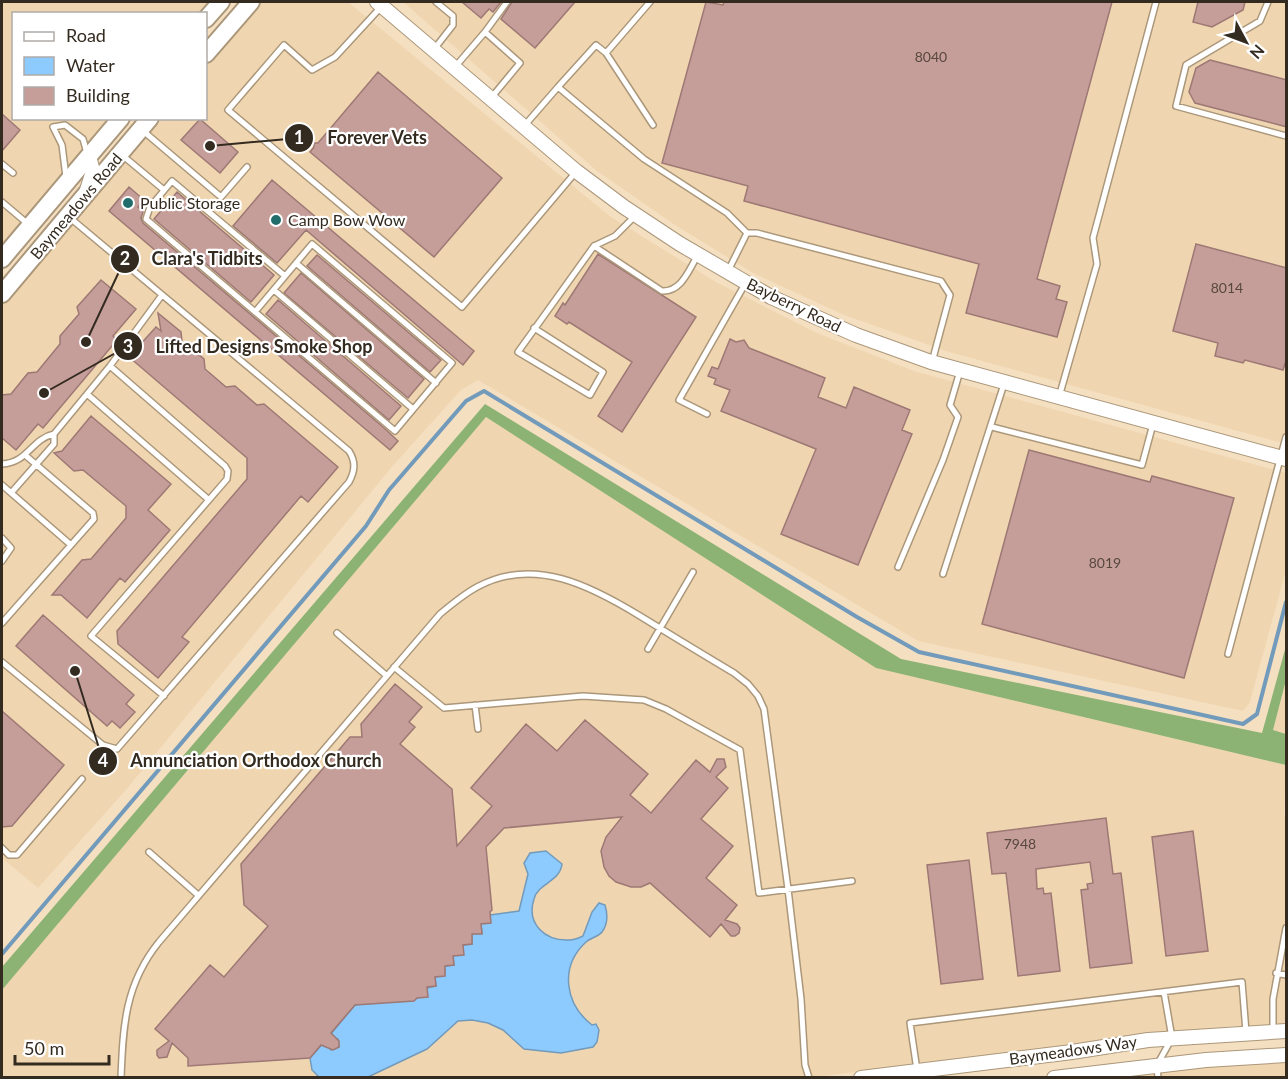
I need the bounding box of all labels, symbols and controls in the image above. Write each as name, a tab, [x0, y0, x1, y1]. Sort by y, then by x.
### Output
legend	[12, 12, 207, 120]
north arrow	[1216, 12, 1276, 72]
text: Road	[66, 24, 106, 46]
text: N	[1246, 41, 1269, 63]
house number: 8040	[915, 48, 947, 65]
text: Water	[66, 54, 115, 76]
text: Building	[66, 84, 130, 106]
callout: Forever Vets	[284, 120, 439, 156]
text: 1	[294, 126, 304, 148]
text: Forever Vets	[327, 126, 427, 148]
street label: Baymeadows Road	[26, 149, 126, 263]
place label: Public Storage	[140, 193, 240, 212]
marker: Public Storage	[121, 196, 135, 210]
place label: Camp Bow Wow	[288, 210, 406, 229]
marker: Camp Bow Wow	[269, 213, 283, 227]
callout: Clara's Tidbits	[110, 241, 275, 277]
text: 2	[120, 247, 130, 269]
text: Clara's Tidbits	[151, 247, 263, 269]
street label: Bayberry Road	[744, 273, 845, 336]
house number: 8014	[1211, 279, 1243, 296]
callout: Lifted Designs Smoke Shop	[113, 328, 384, 364]
text: 3	[123, 335, 133, 357]
text: Lifted Designs Smoke Shop	[155, 335, 373, 357]
house number: 8019	[1089, 554, 1121, 571]
callout: Annunciation Orthodox Church	[88, 743, 393, 779]
text: 4	[98, 749, 108, 771]
text: Annunciation Orthodox Church	[129, 749, 382, 771]
house number: 7948	[1004, 835, 1036, 852]
scale bar	[15, 1028, 110, 1066]
street label: Baymeadows Way	[1008, 1031, 1139, 1068]
text: 50 m	[24, 1037, 64, 1059]

